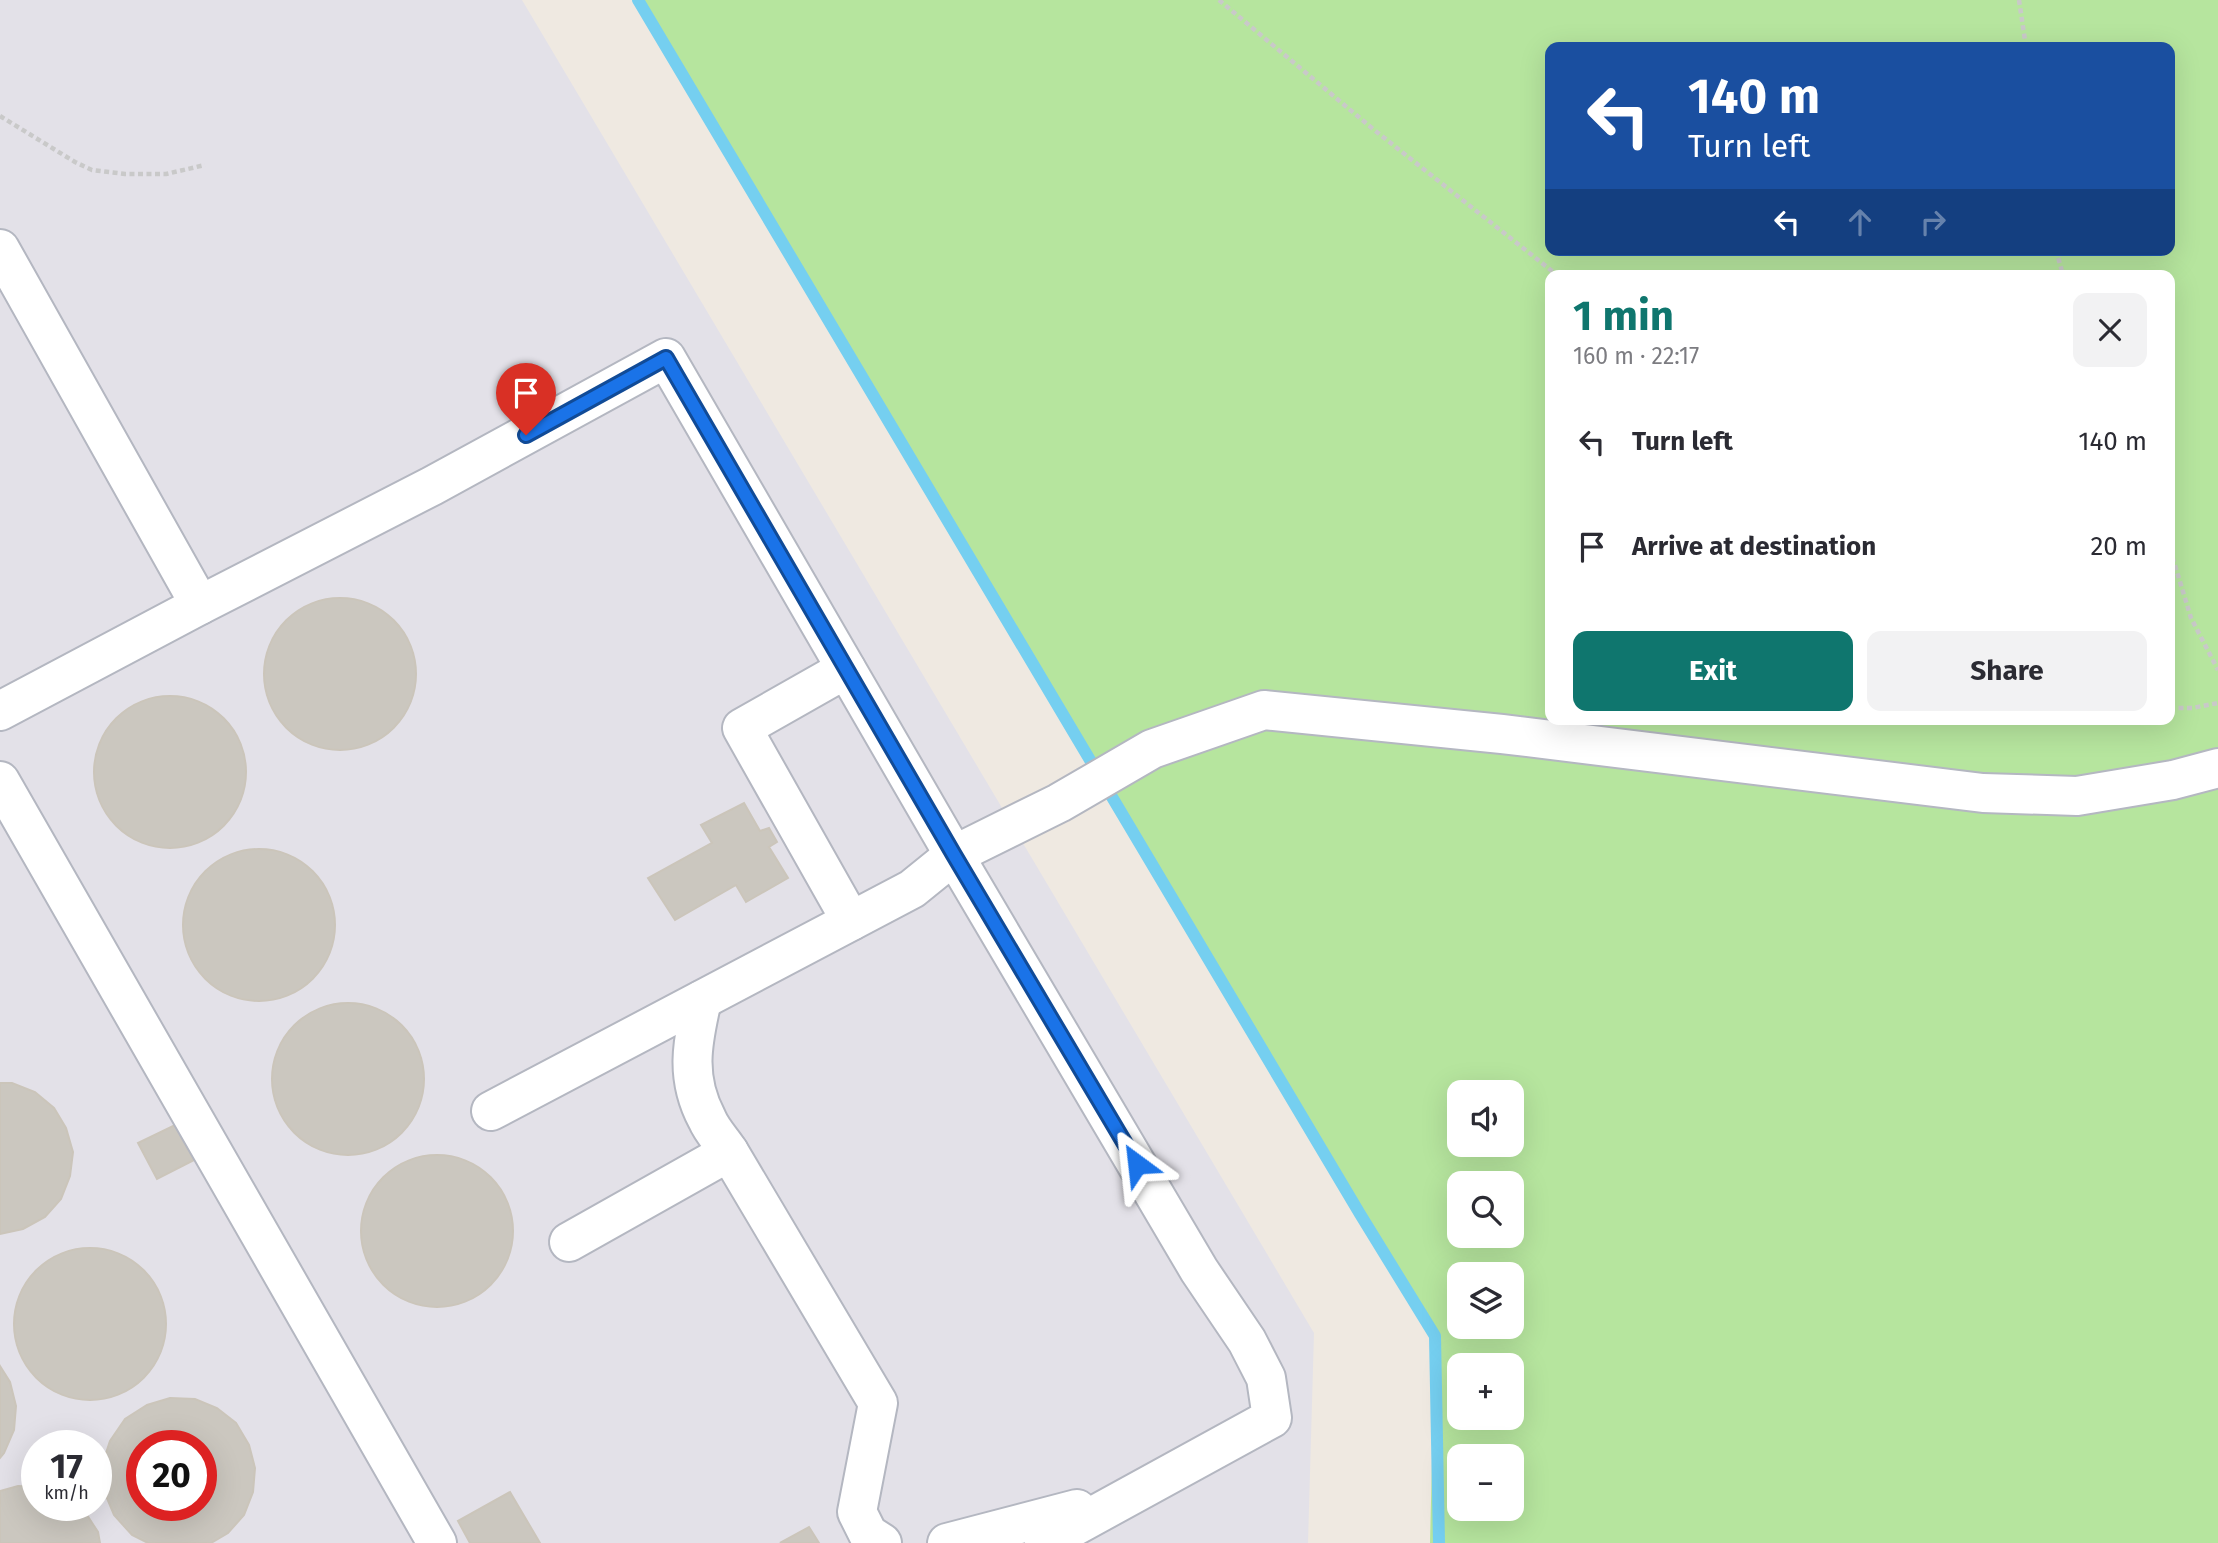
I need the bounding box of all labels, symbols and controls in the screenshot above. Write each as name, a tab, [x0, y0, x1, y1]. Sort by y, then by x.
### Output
text: 140 m	[1688, 67, 1820, 126]
icon: left	[1573, 70, 1664, 161]
text: Turn left	[1688, 127, 1810, 165]
icon: left	[1768, 203, 1806, 241]
icon: ahead	[1841, 203, 1879, 241]
icon: right	[1914, 203, 1952, 241]
text: 1 min	[1573, 291, 1674, 341]
button: close	[2073, 293, 2147, 367]
text: 160 m · 22:17	[1573, 342, 1699, 370]
pin	[496, 363, 556, 435]
icon: arrive	[507, 374, 545, 412]
icon: left	[1573, 423, 1611, 461]
text: Turn left	[1632, 426, 1733, 457]
text: 140 m	[2078, 426, 2147, 457]
icon: arrive	[1573, 528, 1611, 566]
text: Arrive at destination	[1632, 531, 1876, 562]
text: 20 m	[2090, 531, 2147, 562]
button: Exit	[1573, 631, 1853, 711]
button: Share	[1867, 631, 2147, 711]
map controls	[1447, 1080, 1524, 1521]
button: sound	[1447, 1080, 1524, 1157]
position arrow	[1100, 1127, 1174, 1201]
button: search	[1447, 1171, 1524, 1248]
button: layers	[1447, 1262, 1524, 1339]
button: +	[1447, 1353, 1524, 1430]
speed limit sign: 20	[126, 1430, 217, 1521]
button: −	[1447, 1444, 1524, 1521]
text: 17	[50, 1445, 83, 1487]
text: km/h	[44, 1482, 89, 1504]

